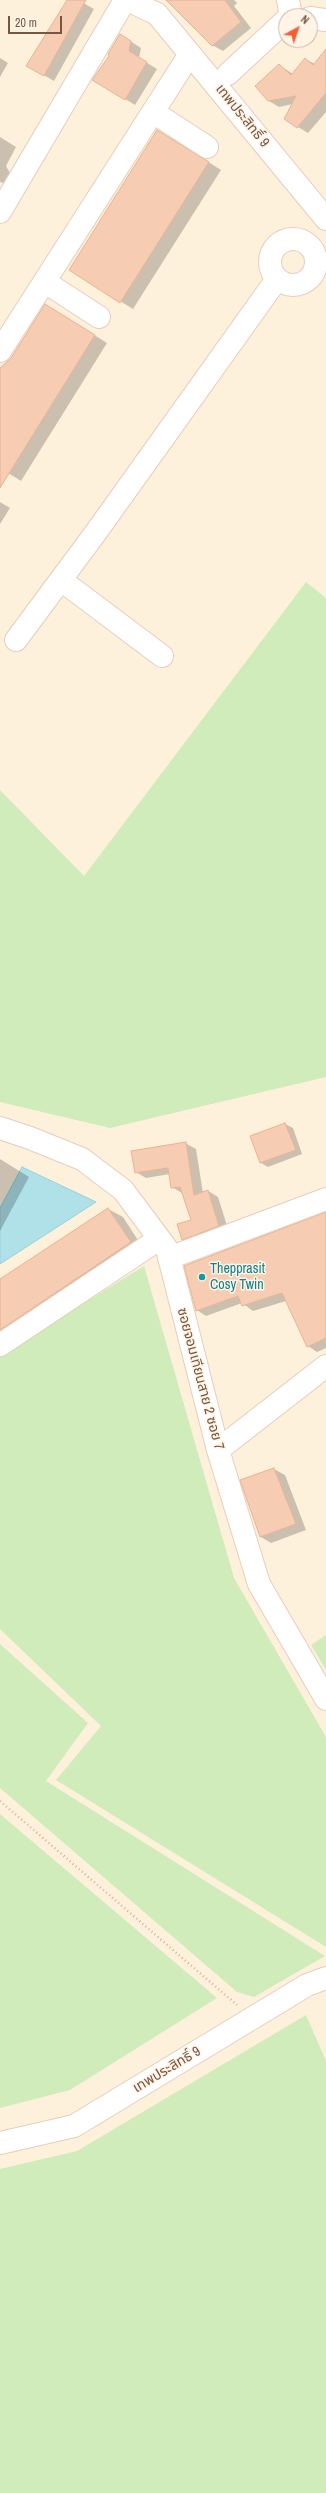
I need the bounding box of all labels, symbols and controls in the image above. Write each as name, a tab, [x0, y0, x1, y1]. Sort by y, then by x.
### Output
scale bar	[10, 8, 64, 34]
north arrow	[278, 8, 318, 48]
text: N	[298, 12, 312, 27]
text: 20 m	[15, 15, 37, 31]
street label: เทพประสิทธิ์ 9	[212, 81, 272, 151]
place label: Thepprasit Cosy Twin	[210, 1261, 265, 1294]
marker: Thepprasit Cosy Twin	[197, 1272, 207, 1282]
street label: ซอยจอมเทียนสาย 2 ซอย 7	[173, 1306, 227, 1452]
street label: เทพประสิทธิ์ 9	[130, 2043, 204, 2097]

